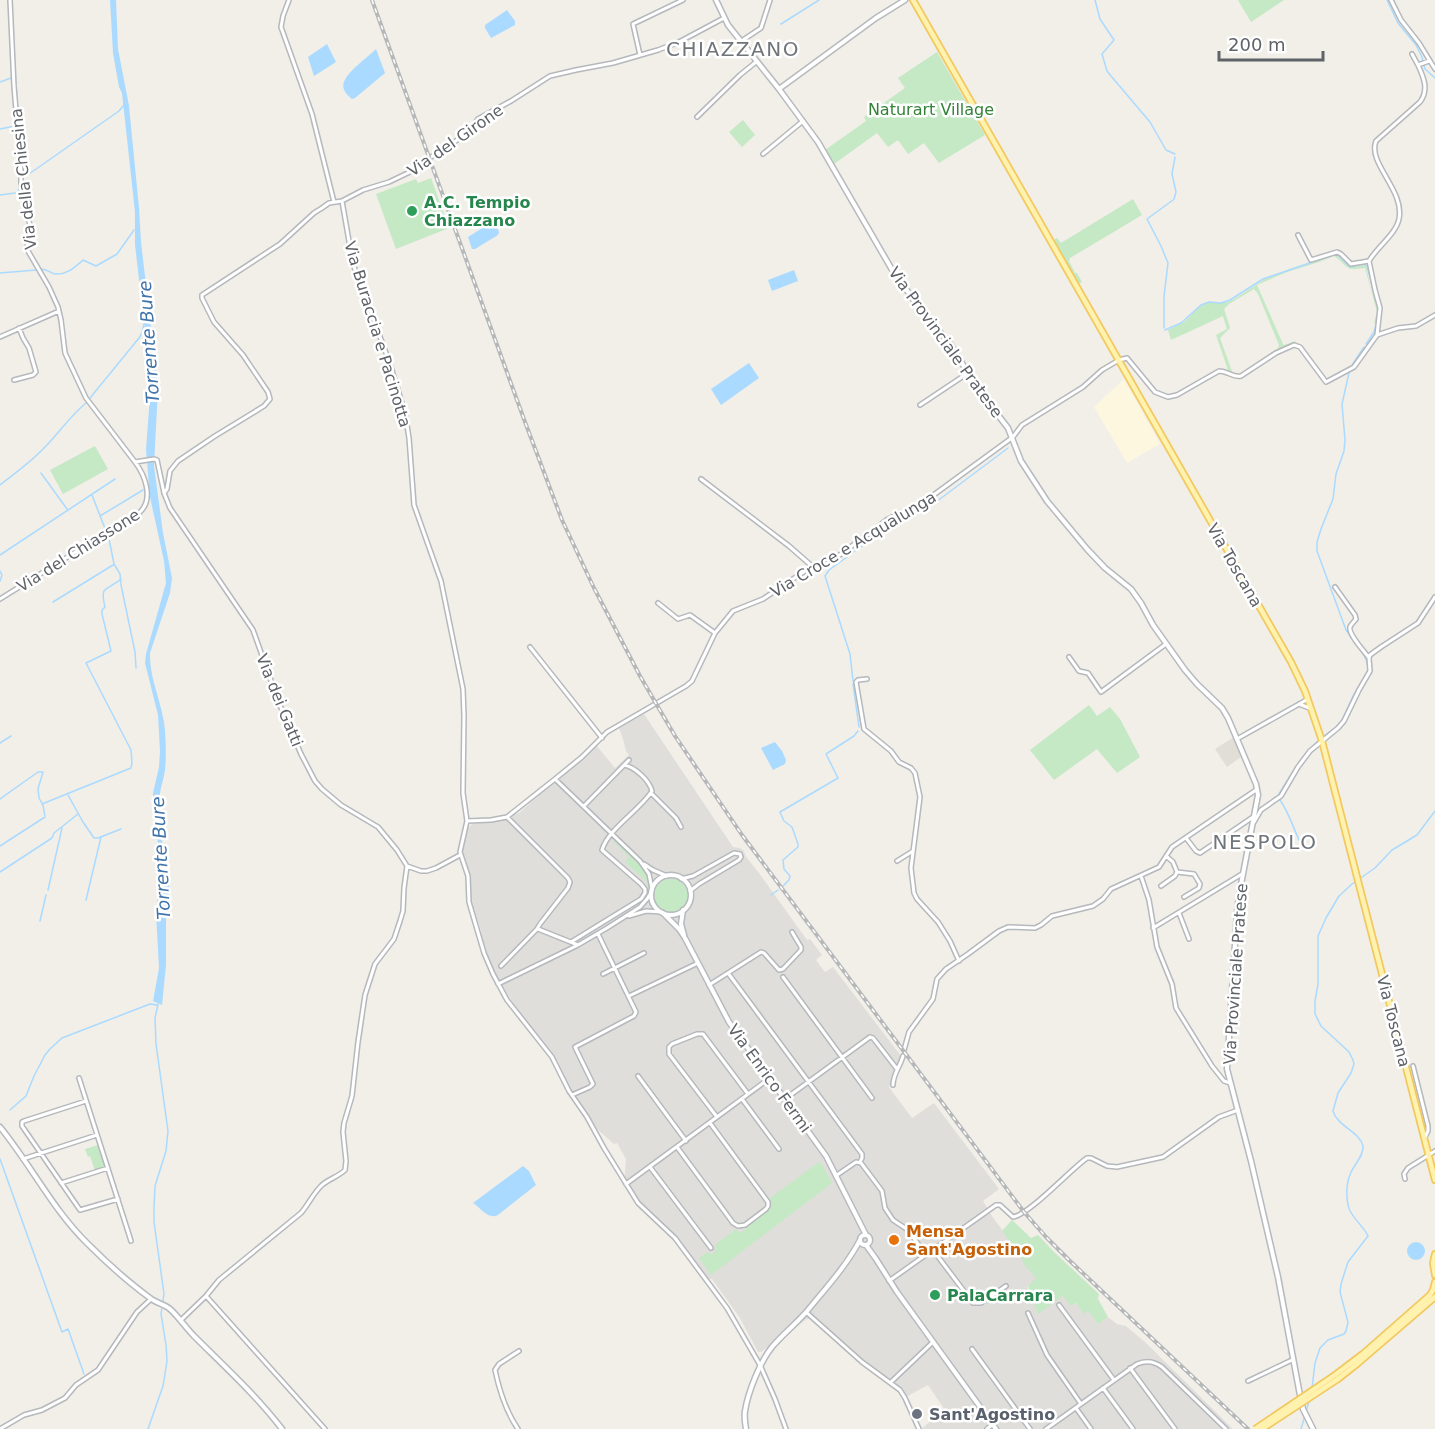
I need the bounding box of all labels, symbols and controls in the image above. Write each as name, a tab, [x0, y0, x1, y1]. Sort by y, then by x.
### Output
scale bar	[1219, 24, 1322, 62]
text: 200 m	[1228, 34, 1286, 55]
district label: CHIAZZANO	[666, 37, 800, 61]
street label: Via del Girone	[404, 100, 507, 180]
park label: Naturart Village	[868, 100, 994, 119]
street label: Via della Chiesina	[7, 107, 40, 251]
place label: A.C. Tempio Chiazzano	[424, 193, 530, 230]
marker: A.C. Tempio Chiazzano	[405, 204, 419, 218]
street label: Via Buraccia e Pacinotta	[340, 239, 415, 429]
street label: Via Provinciale Pratese	[884, 263, 1007, 421]
water label: Torrente Bure	[134, 280, 163, 404]
street label: Via Croce e Acqualunga	[767, 487, 940, 602]
street label: Via del Chiassone	[13, 505, 143, 596]
street label: Via Toscana	[1203, 520, 1266, 611]
street label: Via dei Gatti	[252, 651, 307, 749]
water label: Torrente Bure	[147, 796, 174, 920]
district label: NESPOLO	[1213, 830, 1317, 854]
street label: Via Provinciale Pratese	[1220, 883, 1251, 1065]
street label: Via Toscana	[1373, 973, 1414, 1069]
street label: Via Enrico Fermi	[724, 1020, 815, 1136]
place label: Mensa Sant'Agostino	[906, 1222, 1032, 1259]
marker: Mensa Sant'Agostino	[887, 1233, 901, 1247]
place label: PalaCarrara	[947, 1286, 1053, 1305]
marker: PalaCarrara	[928, 1288, 942, 1302]
place label: Sant'Agostino	[929, 1405, 1055, 1424]
marker: Sant'Agostino	[910, 1407, 924, 1421]

